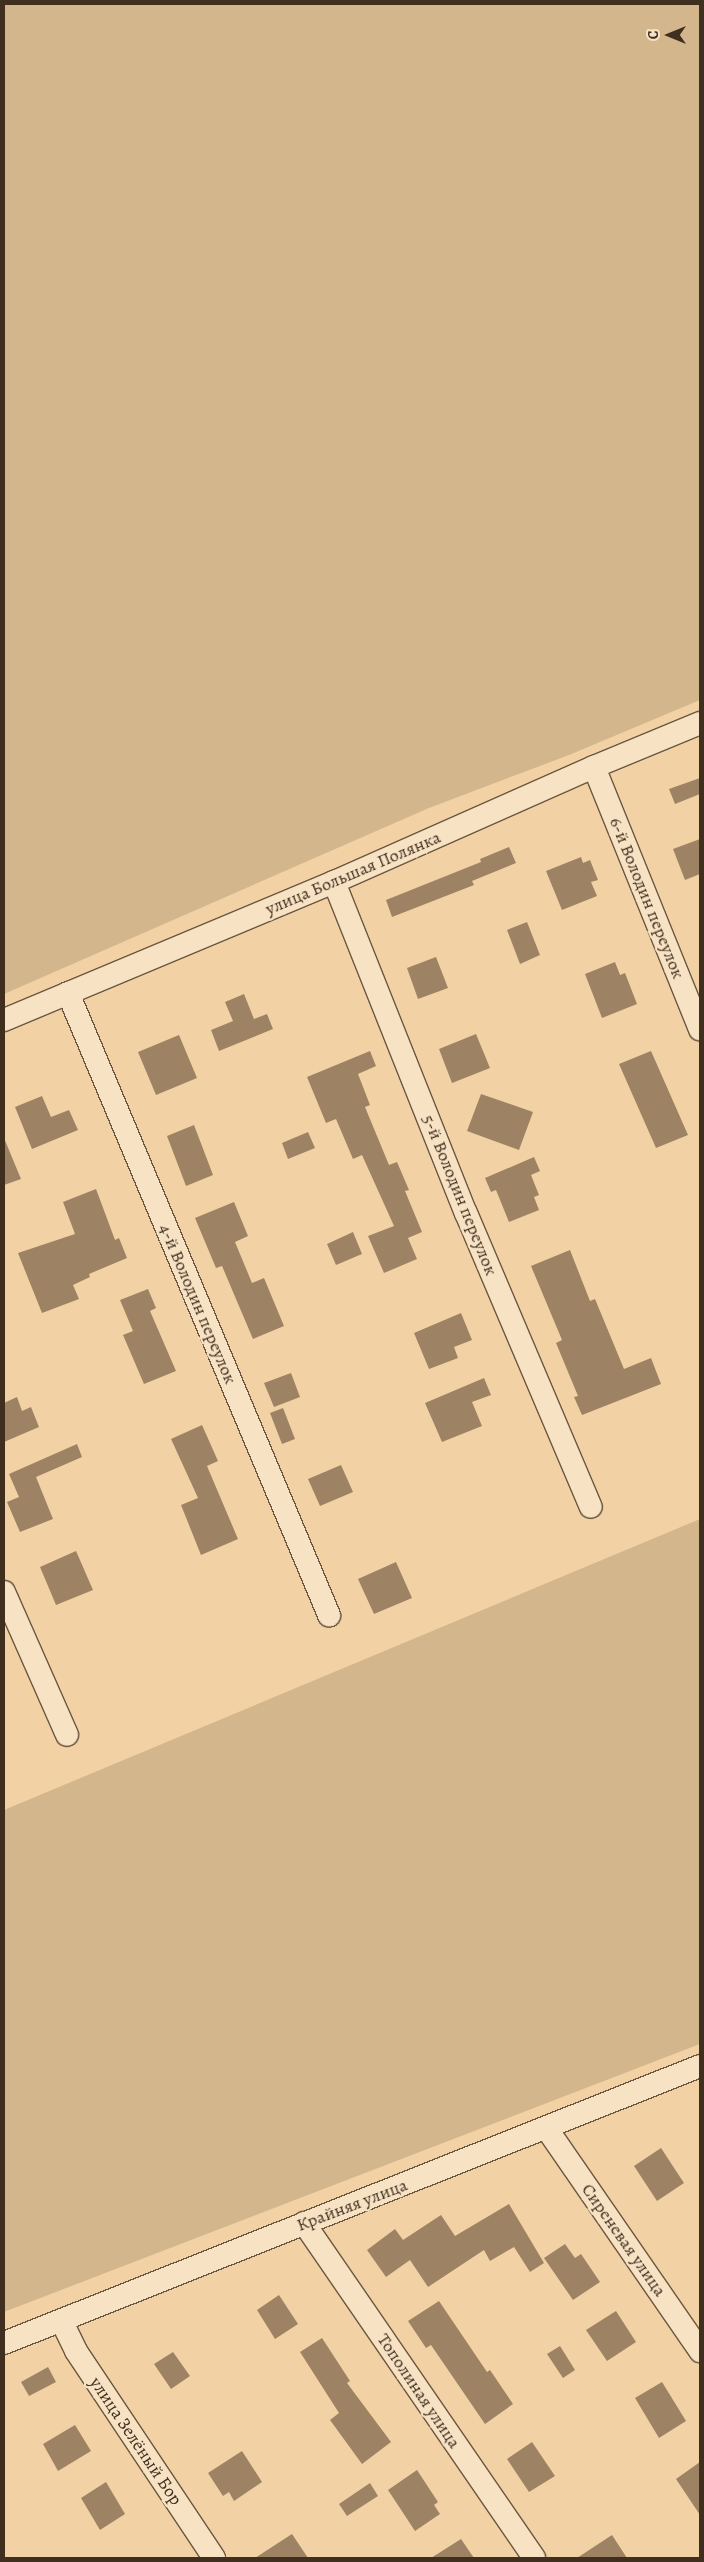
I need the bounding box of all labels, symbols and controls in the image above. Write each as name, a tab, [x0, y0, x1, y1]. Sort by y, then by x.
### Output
north arrow	[644, 10, 694, 60]
text: С	[644, 31, 663, 39]
street label: 6-й Володин переулок	[605, 814, 689, 982]
street label: улица Большая Полянка	[262, 826, 444, 920]
street label: 5-й Володин переулок	[418, 1111, 502, 1279]
street label: 4-й Володин переулок	[154, 1221, 242, 1387]
street label: Крайняя улица	[294, 2174, 410, 2236]
street label: Сиреневая улица	[577, 2179, 671, 2301]
street label: Тополиная улица	[373, 2330, 465, 2452]
street label: улица Зелёный Бор	[85, 2373, 187, 2509]

